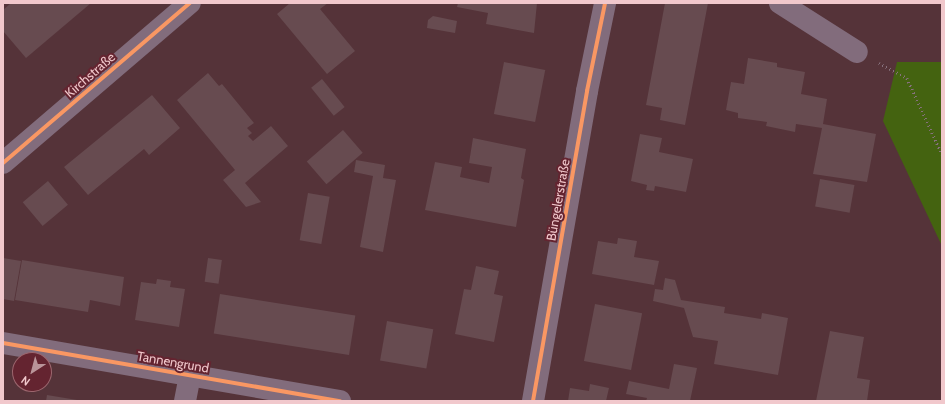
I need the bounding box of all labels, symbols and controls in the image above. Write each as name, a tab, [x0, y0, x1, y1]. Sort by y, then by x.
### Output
street label: Kirchstraße	[62, 49, 118, 101]
street label: Büngelerstraße	[543, 158, 573, 242]
street label: Tannengrund	[136, 348, 210, 376]
north arrow	[12, 352, 52, 392]
text: N	[18, 373, 33, 389]

